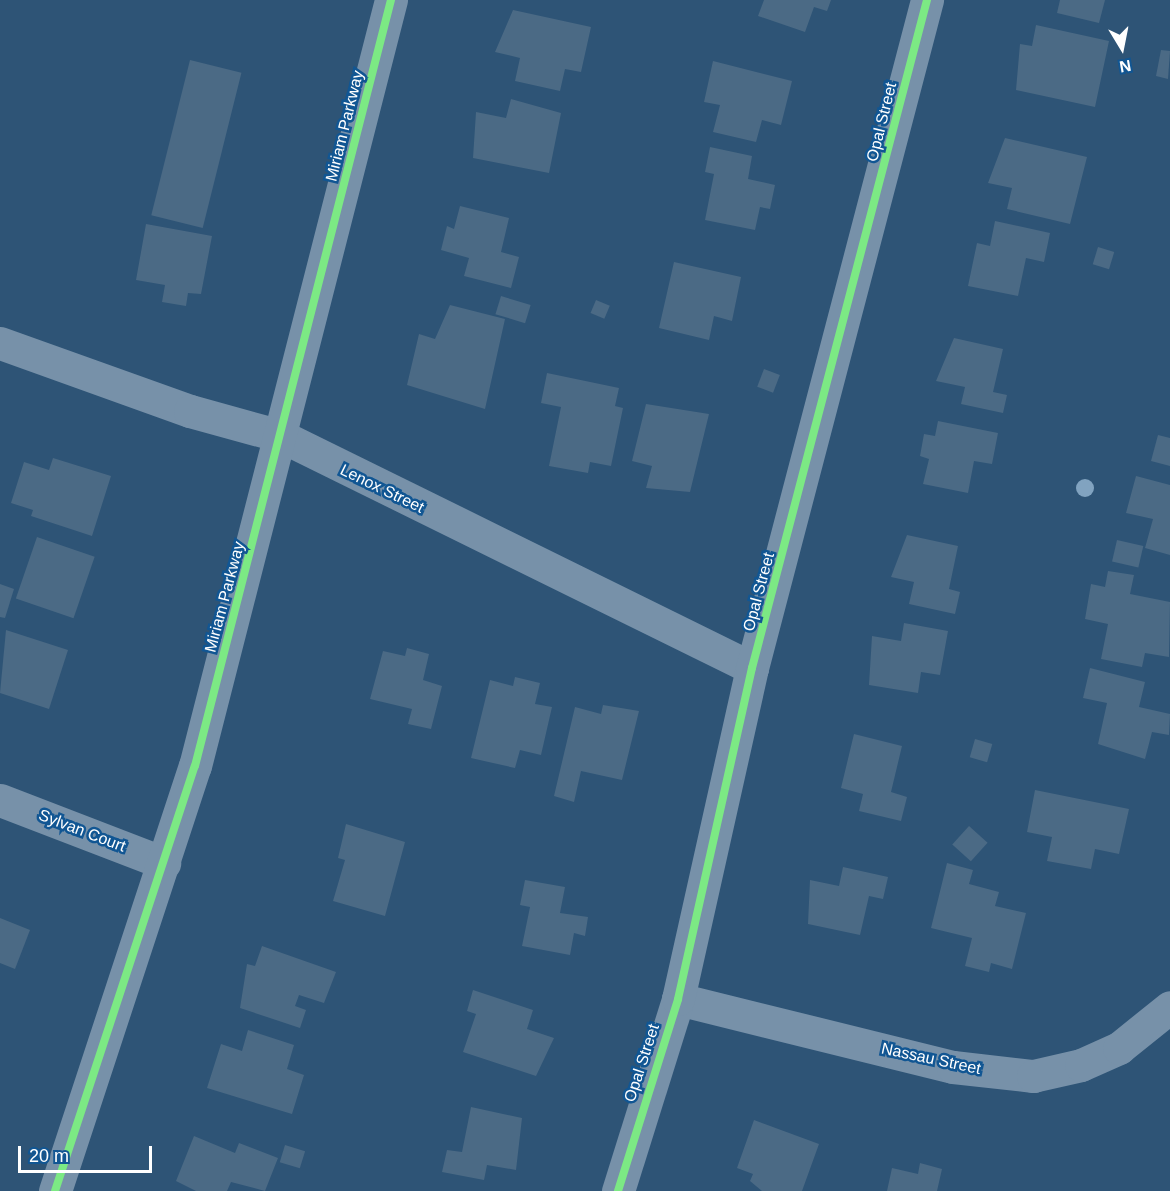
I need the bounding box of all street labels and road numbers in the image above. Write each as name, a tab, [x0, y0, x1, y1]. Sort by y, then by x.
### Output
street label: Miriam Parkway	[322, 68, 368, 184]
street label: Opal Street	[863, 80, 901, 164]
street label: Lenox Street	[337, 460, 427, 518]
street label: Miriam Parkway	[201, 540, 249, 654]
street label: Opal Street	[739, 550, 779, 634]
street label: Sylvan Court	[36, 806, 128, 856]
street label: Opal Street	[620, 1022, 664, 1104]
street label: Nassau Street	[879, 1039, 983, 1079]

